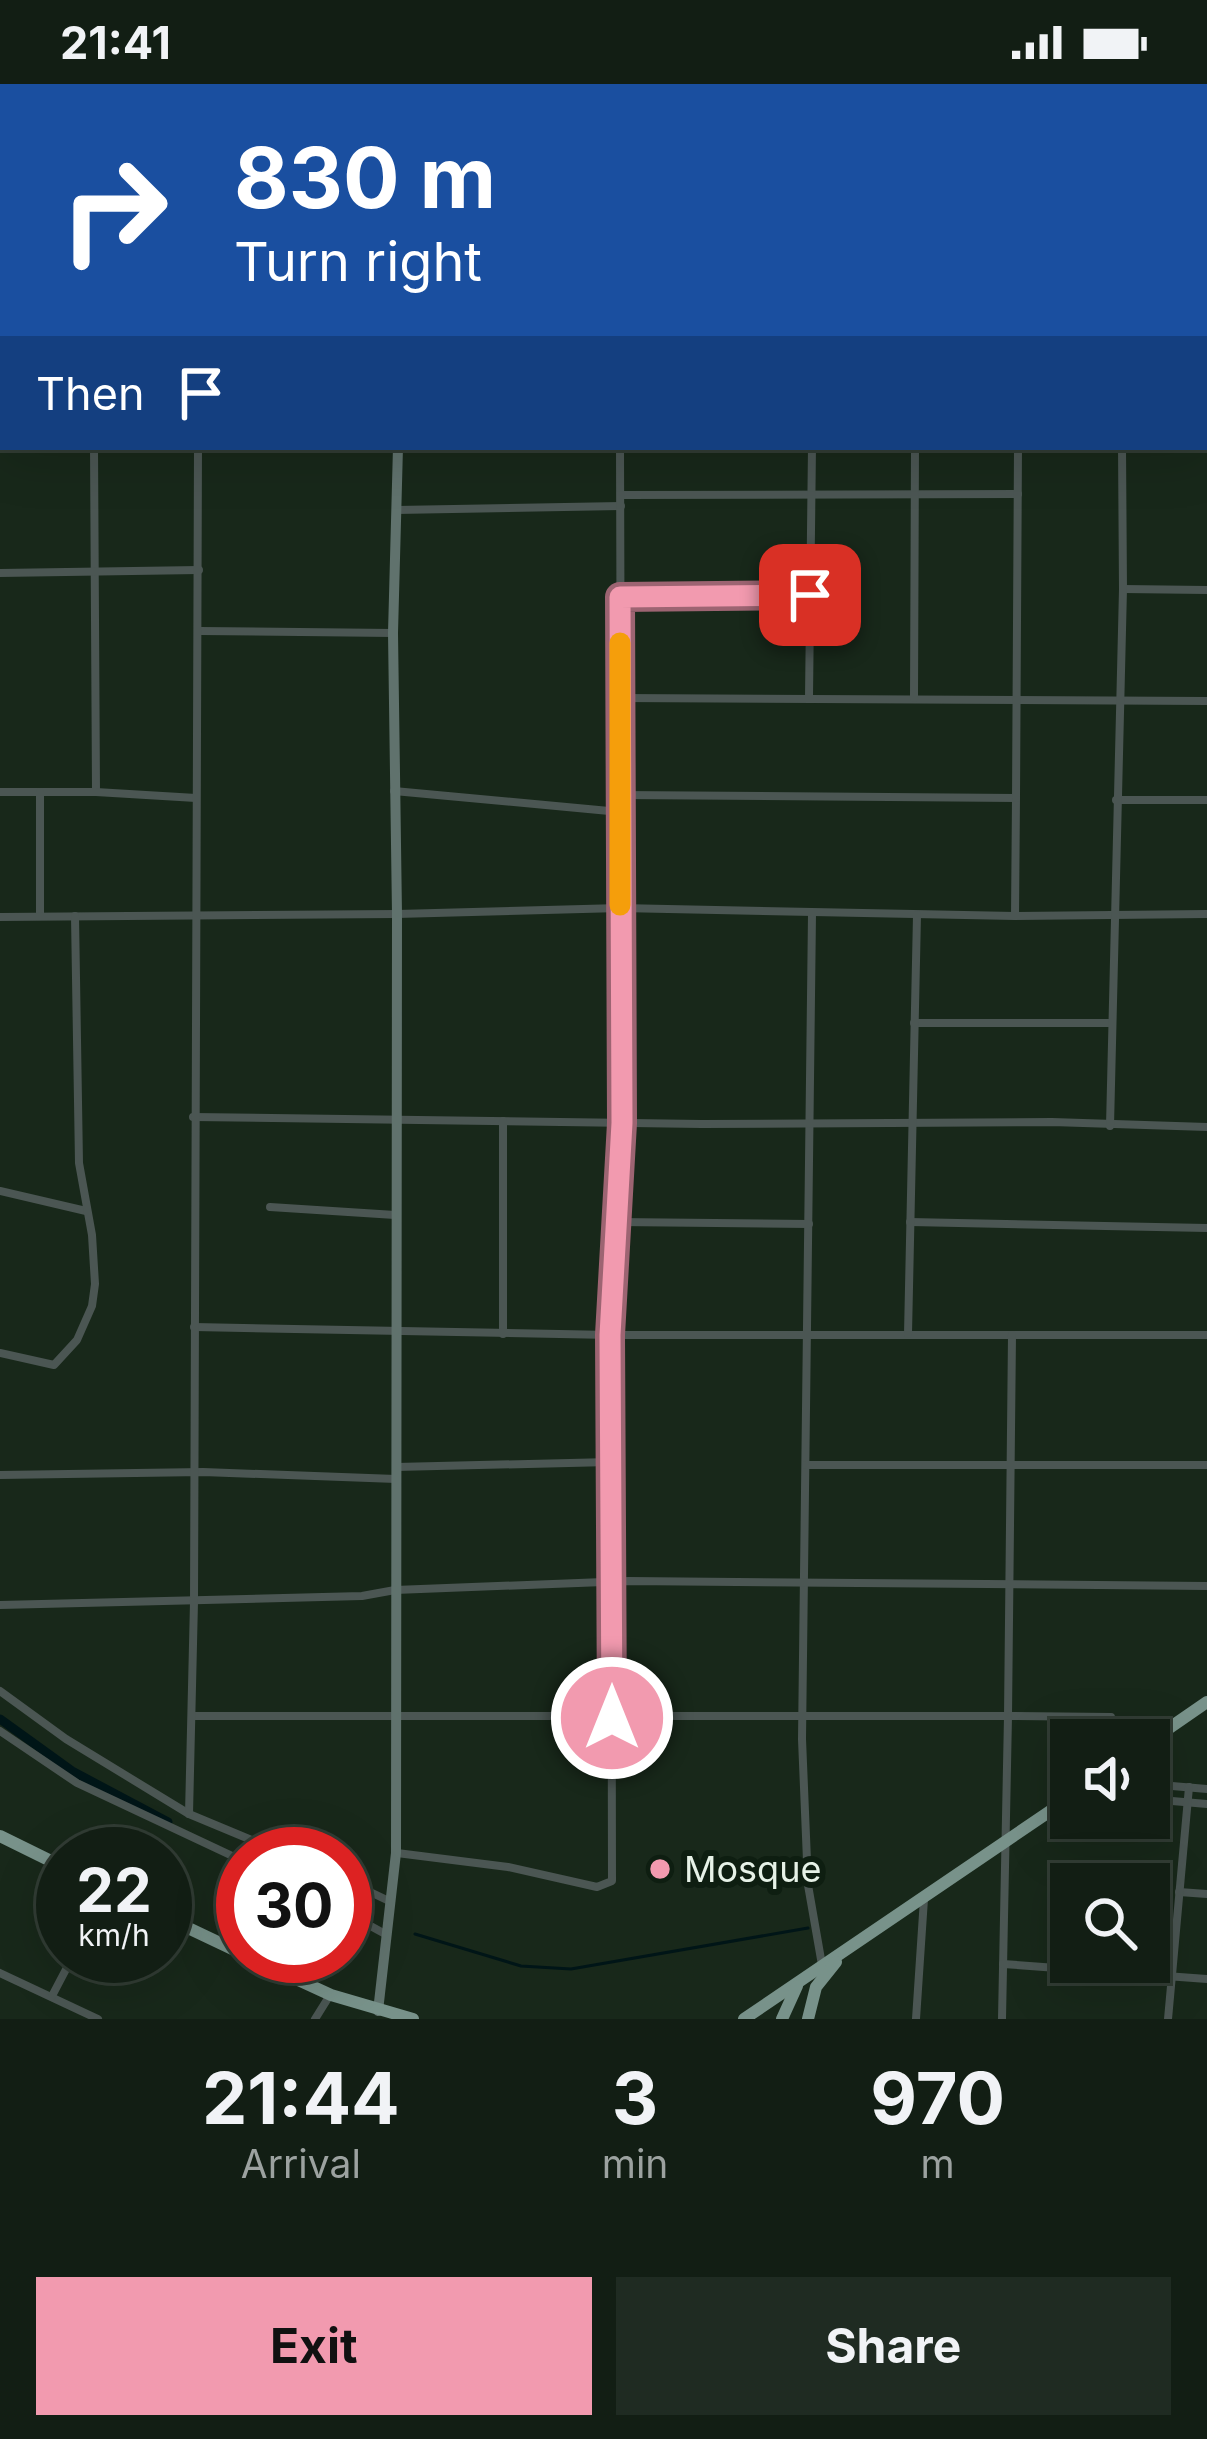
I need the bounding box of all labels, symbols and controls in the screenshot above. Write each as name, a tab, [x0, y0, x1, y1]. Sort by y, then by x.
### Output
text: 21:41	[60, 15, 171, 70]
text: 830 m	[234, 127, 496, 228]
icon: right	[36, 132, 192, 288]
text: Turn right	[234, 229, 482, 294]
icon: arrive	[168, 360, 234, 426]
text: Then	[36, 366, 144, 421]
pin	[759, 544, 861, 646]
icon: arrive	[777, 562, 843, 628]
position arrow	[549, 1655, 675, 1781]
map controls	[1050, 1719, 1170, 1983]
button: sound	[1050, 1719, 1170, 1839]
speed limit sign: 30	[216, 1827, 372, 1983]
place label: Mosque	[684, 1847, 821, 1891]
text: 22	[76, 1854, 152, 1926]
marker: Mosque	[647, 1856, 673, 1882]
button: search	[1050, 1863, 1170, 1983]
text: km/h	[78, 1917, 150, 1953]
text: 21:44	[202, 2054, 400, 2141]
text: 3	[612, 2054, 658, 2141]
text: 970	[870, 2054, 1005, 2141]
text: Arrival	[241, 2140, 361, 2187]
text: min	[602, 2140, 668, 2187]
text: m	[921, 2140, 955, 2187]
button: Exit	[36, 2277, 592, 2415]
button: Share	[616, 2277, 1171, 2415]

